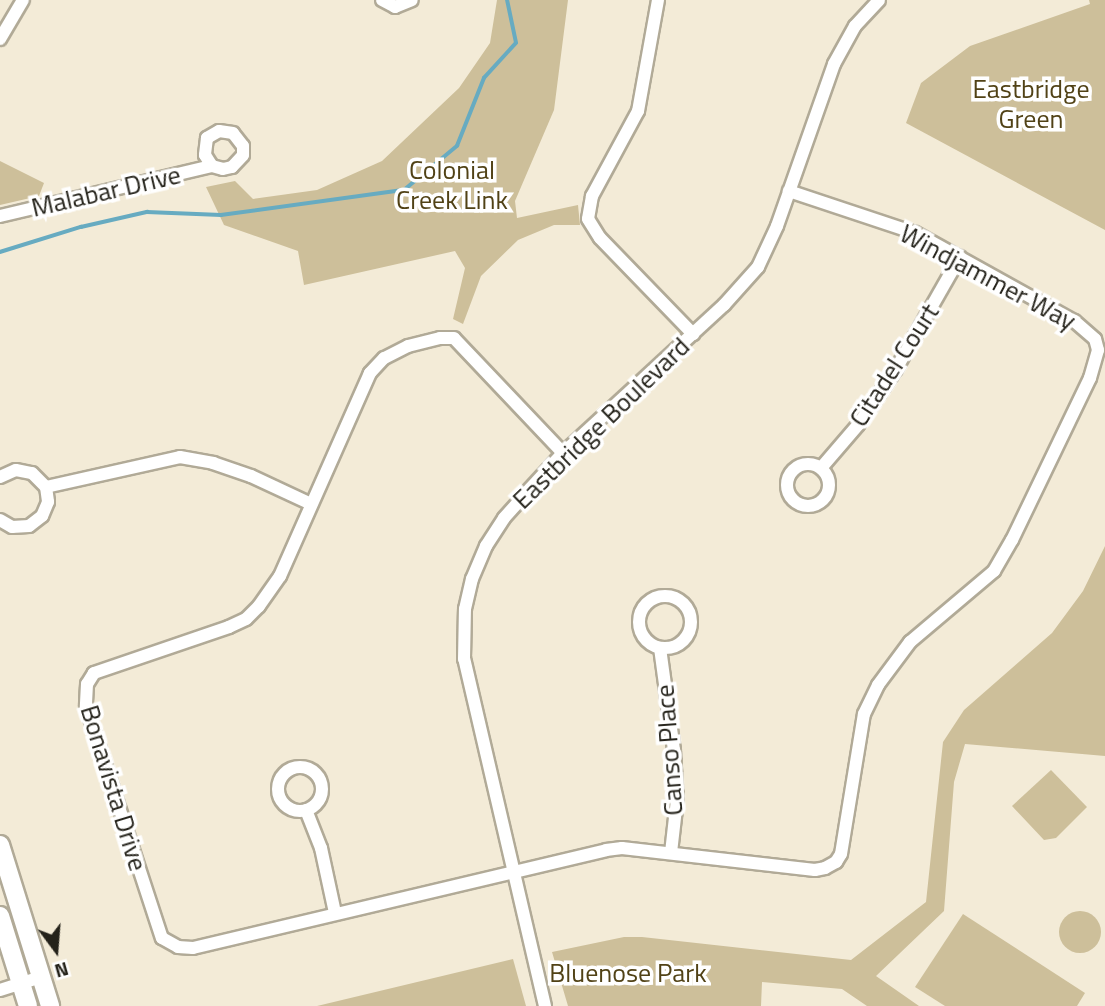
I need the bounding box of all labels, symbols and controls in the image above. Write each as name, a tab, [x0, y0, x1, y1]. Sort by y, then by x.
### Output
park label: Eastbridge Green	[972, 73, 1090, 134]
park label: Colonial Creek Link	[396, 154, 508, 216]
street label: Malabar Drive	[28, 159, 184, 223]
street label: Windjammer Way	[895, 218, 1081, 336]
street label: Citadel Court	[843, 298, 945, 432]
street label: Eastbridge Boulevard	[506, 331, 696, 515]
street label: Canso Place	[649, 683, 689, 817]
street label: Bonavista Drive	[74, 701, 154, 875]
north arrow	[21, 915, 91, 985]
text: N	[52, 955, 72, 986]
park label: Bluenose Park	[549, 957, 707, 989]

